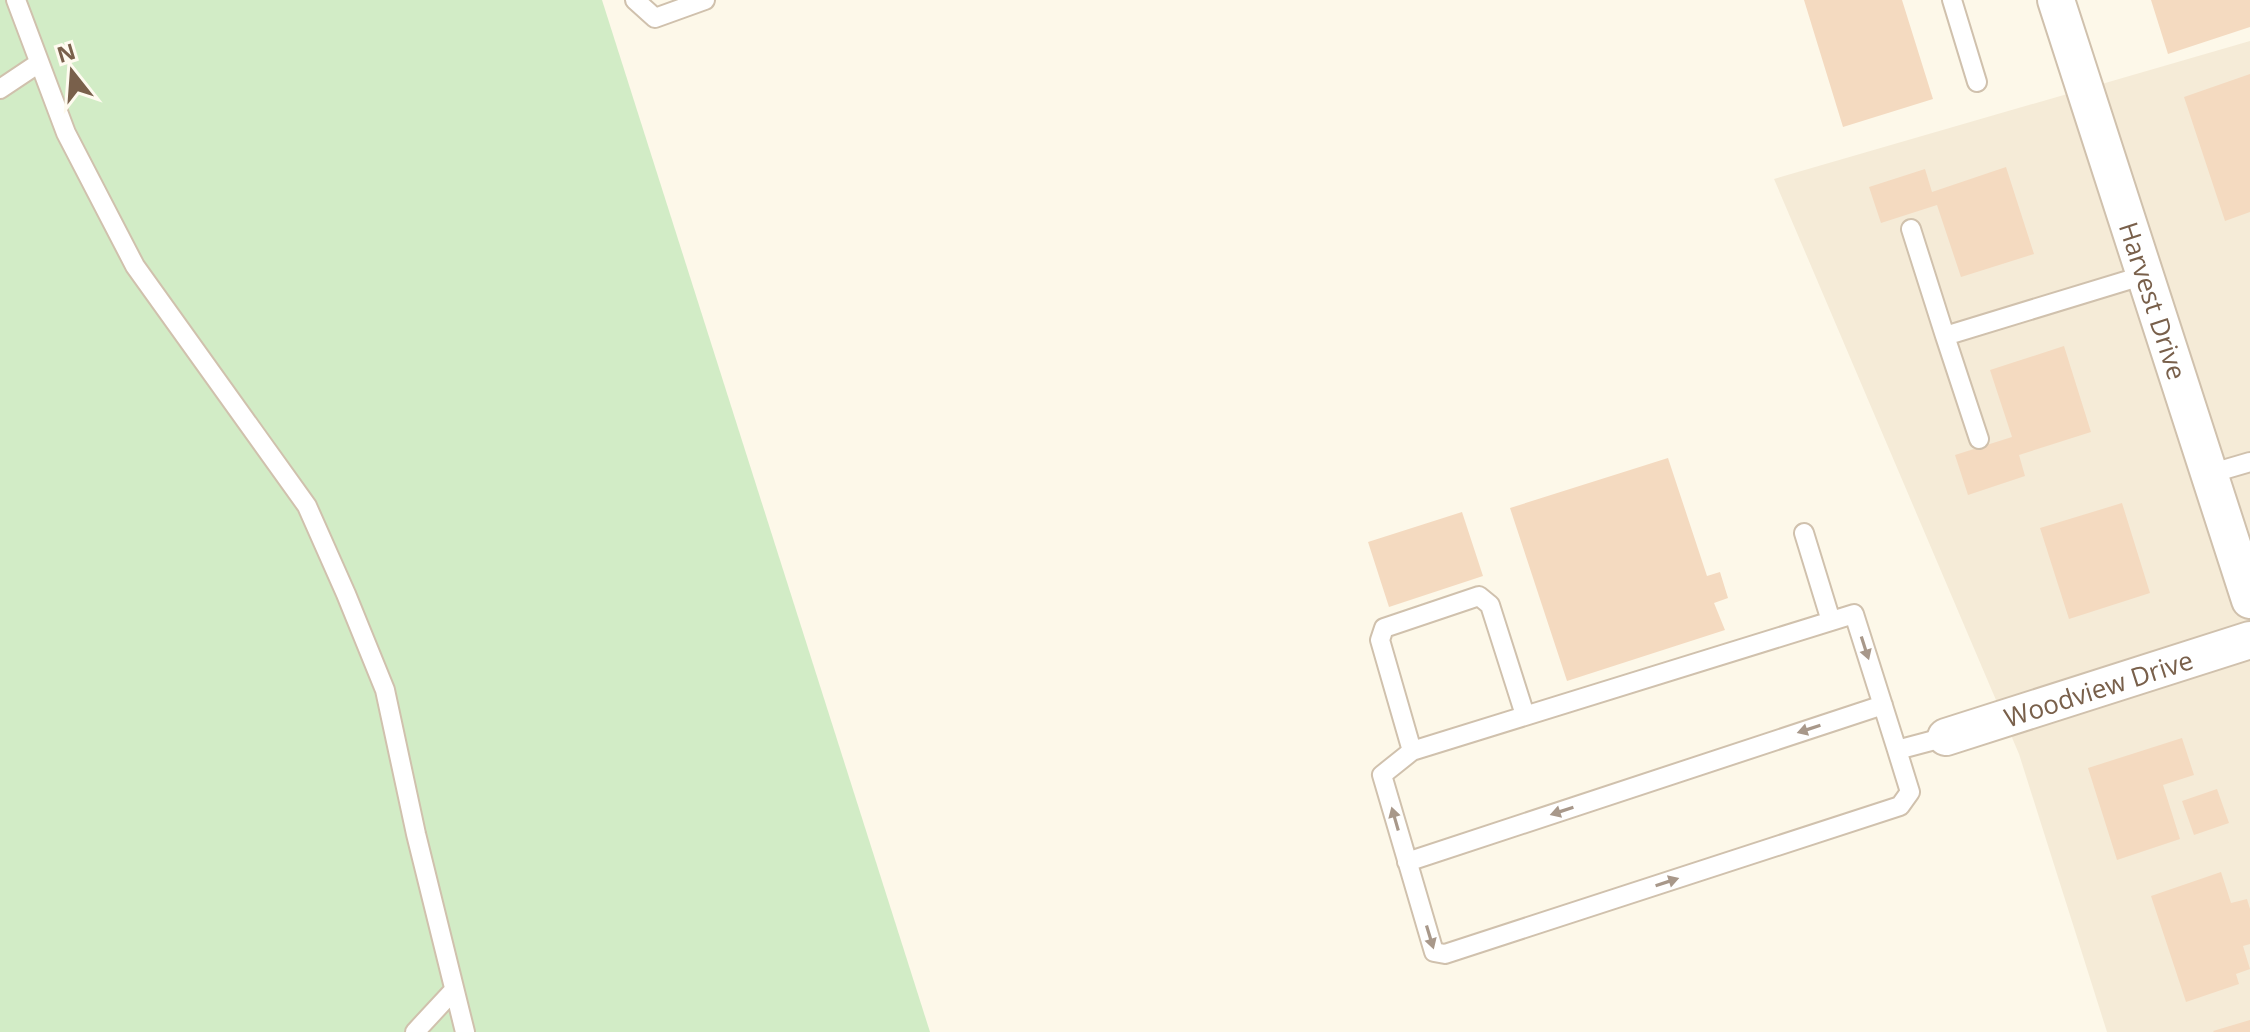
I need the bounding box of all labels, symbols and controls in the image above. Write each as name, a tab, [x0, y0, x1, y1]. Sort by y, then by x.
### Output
north arrow	[32, 32, 112, 112]
text: N	[53, 35, 79, 69]
street label: Harvest Drive	[2111, 217, 2196, 384]
one-way arrow	[1859, 636, 1872, 660]
street label: Woodview Drive	[2000, 641, 2197, 735]
one-way arrow	[1797, 724, 1821, 736]
one-way arrow	[1550, 805, 1574, 817]
one-way arrow	[1388, 806, 1401, 830]
one-way arrow	[1655, 875, 1679, 888]
one-way arrow	[1424, 925, 1437, 949]

